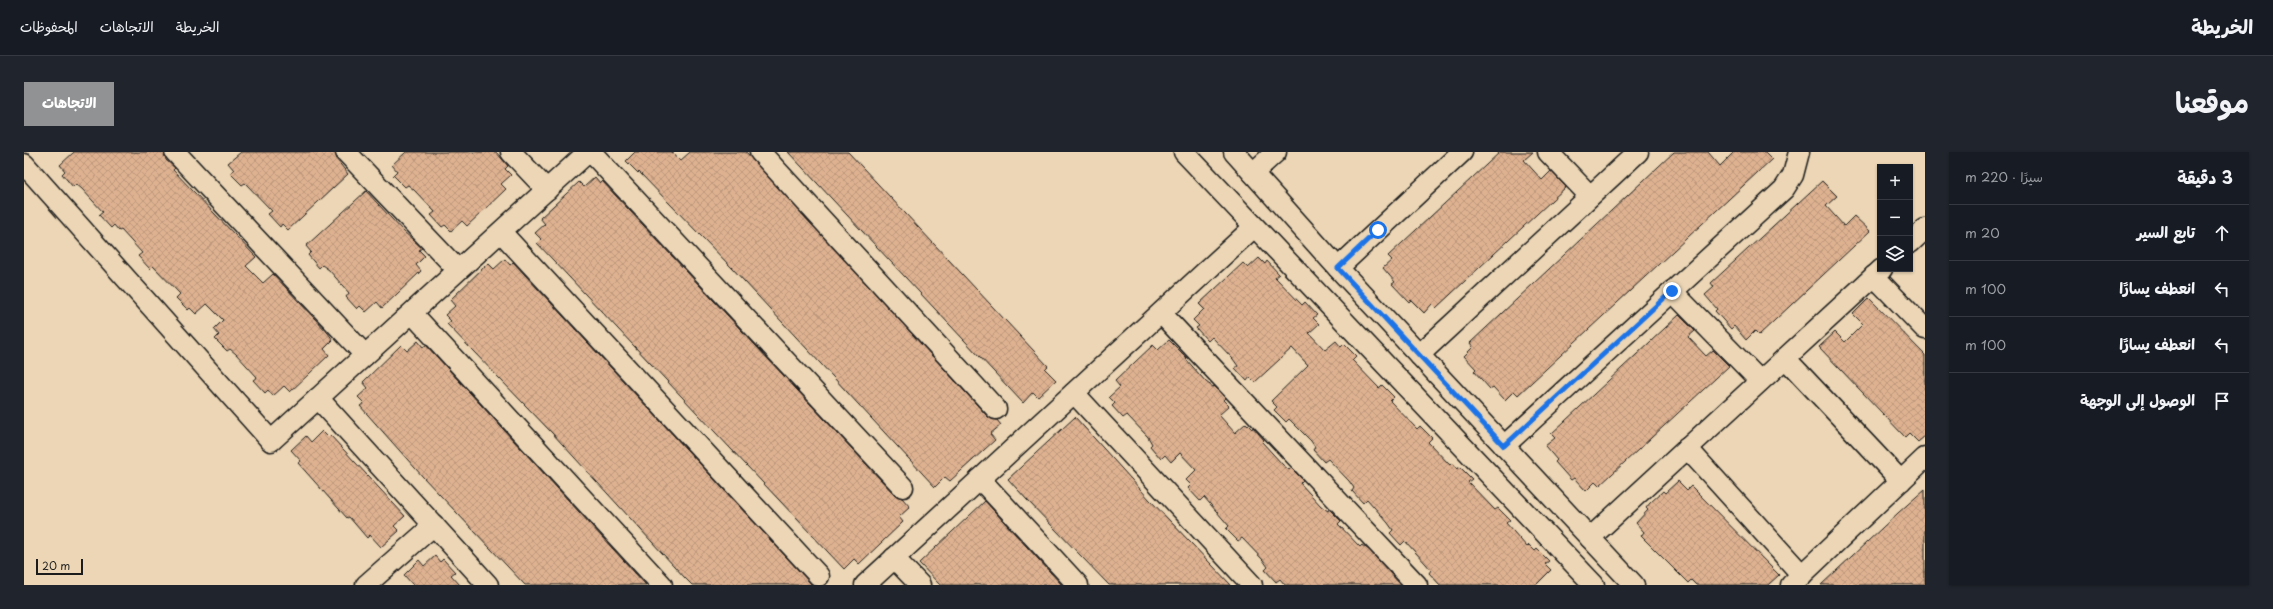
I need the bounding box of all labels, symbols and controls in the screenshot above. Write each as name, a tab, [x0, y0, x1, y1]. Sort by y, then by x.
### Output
text: الخريطة	[2191, 12, 2253, 40]
text: المحفوظات	[20, 16, 78, 37]
text: الاتجاهات	[100, 16, 154, 37]
text: الخريطة	[176, 16, 219, 37]
text: موقعنا	[2175, 80, 2249, 123]
button: الاتجاهات	[24, 82, 114, 126]
map controls	[1877, 164, 1913, 272]
button: +	[1877, 164, 1913, 200]
text: 3 دقيقة	[2177, 164, 2233, 190]
text: سيرًا · 220 m	[1965, 167, 2043, 186]
button: −	[1877, 200, 1913, 236]
text: تابع السير	[2137, 220, 2195, 243]
route start	[1369, 221, 1387, 239]
icon: ahead	[2211, 222, 2233, 244]
text: 20 m	[1965, 223, 2000, 242]
button: layers	[1877, 236, 1913, 272]
text: انعطف يسارًا	[2119, 276, 2195, 299]
icon: left	[2211, 278, 2233, 300]
text: 100 m	[1965, 279, 2006, 298]
route end	[1663, 282, 1681, 300]
text: انعطف يسارًا	[2119, 332, 2195, 355]
icon: left	[2211, 334, 2233, 356]
text: 100 m	[1965, 335, 2006, 354]
text: الوصول إلى الوجهة	[2080, 388, 2195, 411]
icon: arrive	[2211, 390, 2233, 412]
scale bar	[36, 557, 83, 576]
text: 20 m	[42, 557, 70, 574]

